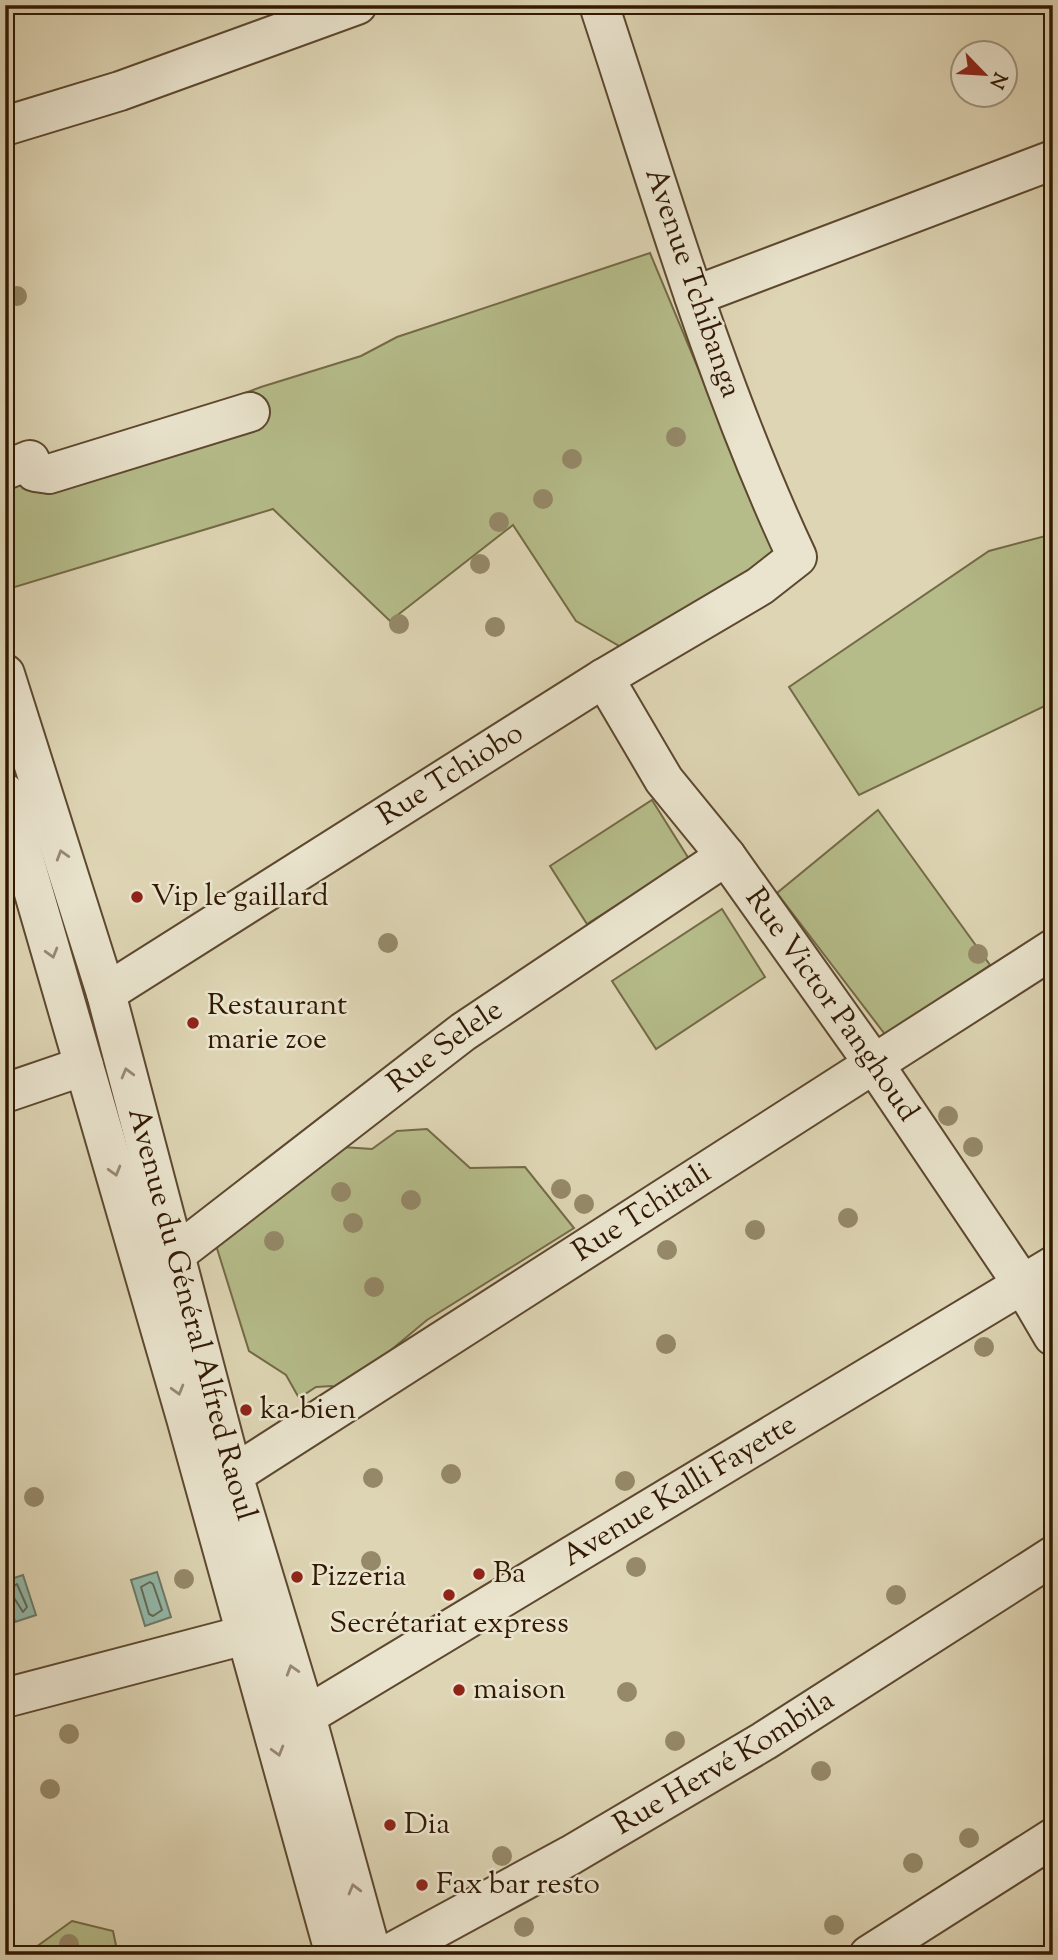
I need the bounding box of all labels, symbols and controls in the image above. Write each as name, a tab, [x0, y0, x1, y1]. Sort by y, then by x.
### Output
north arrow	[950, 38, 1020, 108]
text: N	[982, 68, 1013, 93]
street label: Avenue Tchibanga	[633, 162, 752, 404]
street label: Rue Tchiobo	[370, 713, 532, 837]
one-way arrow	[56, 849, 70, 862]
place label: Vip le gaillard	[151, 876, 329, 919]
street label: Rue Victor Panghoud	[734, 879, 929, 1131]
marker: Vip le gaillard	[129, 889, 145, 905]
one-way arrow	[44, 947, 58, 959]
place label: Restaurant marie zoe	[207, 985, 347, 1062]
street label: Rue Selele	[379, 990, 512, 1104]
marker: Restaurant marie zoe	[185, 1015, 201, 1031]
one-way arrow	[121, 1067, 135, 1079]
street label: Avenue du Général Alfred Raoul	[116, 1103, 267, 1526]
street label: Rue Tchitali	[564, 1152, 720, 1273]
one-way arrow	[106, 1165, 121, 1177]
one-way arrow	[169, 1384, 184, 1396]
place label: ka-bien	[260, 1389, 356, 1432]
marker: ka-bien	[238, 1402, 254, 1418]
street label: Avenue Kalli Fayette	[554, 1404, 805, 1578]
place label: Ba	[493, 1553, 526, 1596]
place label: Pizzeria	[311, 1556, 406, 1599]
marker: Ba	[471, 1566, 487, 1582]
marker: Pizzeria	[289, 1569, 305, 1585]
marker: Secrétariat express	[441, 1587, 457, 1603]
place label: Secrétariat express	[329, 1603, 569, 1646]
one-way arrow	[286, 1664, 301, 1676]
place label: maison	[473, 1669, 566, 1712]
street label: Rue Hervé Kombila	[606, 1680, 843, 1847]
marker: maison	[451, 1682, 467, 1698]
one-way arrow	[270, 1745, 285, 1757]
place label: Dia	[404, 1804, 450, 1847]
marker: Dia	[382, 1817, 398, 1833]
place label: Fax bar resto	[436, 1864, 600, 1907]
marker: Fax bar resto	[414, 1877, 430, 1893]
one-way arrow	[348, 1883, 362, 1895]

